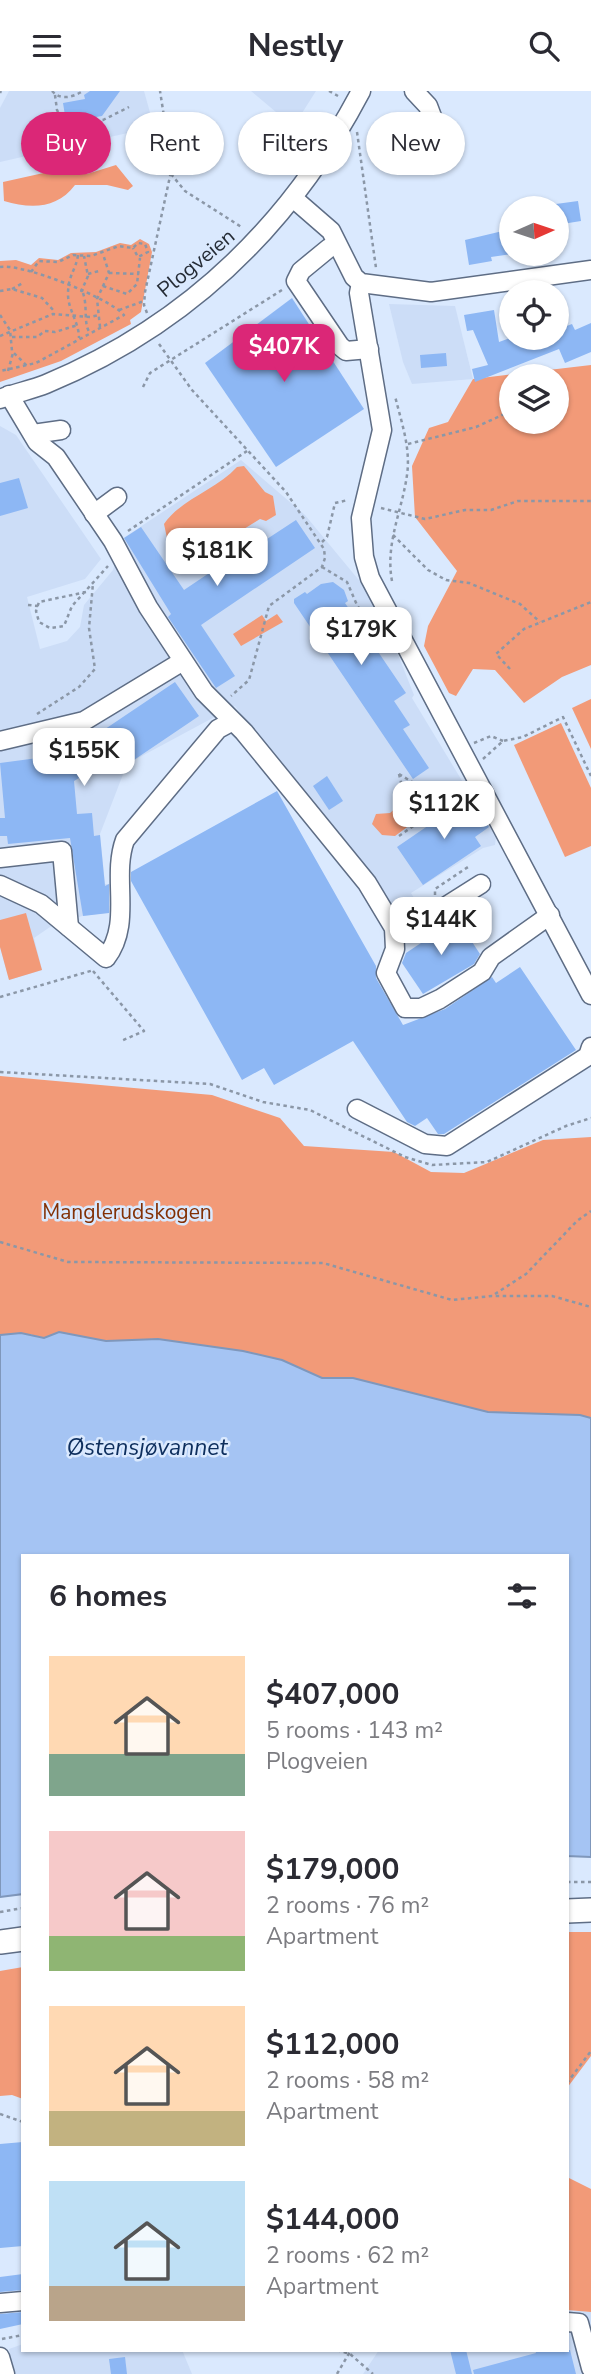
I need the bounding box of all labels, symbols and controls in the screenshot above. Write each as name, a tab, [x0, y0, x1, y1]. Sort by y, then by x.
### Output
text: Nestly	[248, 24, 343, 67]
icon: menu	[28, 27, 66, 65]
icon: search	[525, 27, 563, 65]
chip: Buy	[21, 112, 111, 175]
chip: Rent	[125, 112, 224, 175]
chip: Filters	[238, 112, 352, 175]
chip: New	[366, 112, 465, 175]
north arrow	[499, 196, 569, 266]
map controls	[499, 196, 569, 434]
street label: Plogveien	[151, 222, 241, 304]
button: locate	[499, 280, 569, 350]
pin: $407K	[235, 324, 333, 384]
text: $407K	[249, 331, 319, 362]
button: layers	[499, 364, 569, 434]
pin: $181K	[168, 529, 266, 588]
text: $181K	[182, 535, 252, 566]
pin: $179K	[312, 607, 410, 667]
text: $179K	[326, 614, 396, 645]
pin: $155K	[35, 729, 133, 788]
text: $155K	[49, 735, 119, 766]
pin: $112K	[395, 781, 493, 841]
text: $112K	[409, 788, 479, 819]
pin: $144K	[392, 897, 490, 957]
text: $144K	[406, 904, 476, 935]
park label: Manglerudskogen	[42, 1198, 212, 1226]
water label: Østensjøvannet	[66, 1432, 229, 1463]
text: 6 homes	[49, 1576, 167, 1617]
icon: filters	[503, 1577, 541, 1615]
text: $407,000	[266, 1674, 399, 1715]
icon: home	[105, 1684, 189, 1768]
text: 5 rooms · 143 m²	[266, 1715, 443, 1746]
text: Plogveien	[266, 1746, 368, 1777]
text: $179,000	[266, 1849, 399, 1890]
icon: home	[105, 1859, 189, 1943]
text: 2 rooms · 76 m²	[266, 1890, 429, 1921]
text: Apartment	[266, 1921, 378, 1952]
text: $112,000	[266, 2024, 399, 2065]
icon: home	[105, 2034, 189, 2118]
text: 2 rooms · 58 m²	[266, 2065, 429, 2096]
text: Apartment	[266, 2096, 378, 2127]
text: $144,000	[266, 2199, 399, 2240]
icon: home	[105, 2209, 189, 2293]
text: 2 rooms · 62 m²	[266, 2240, 429, 2271]
text: Apartment	[266, 2271, 378, 2302]

